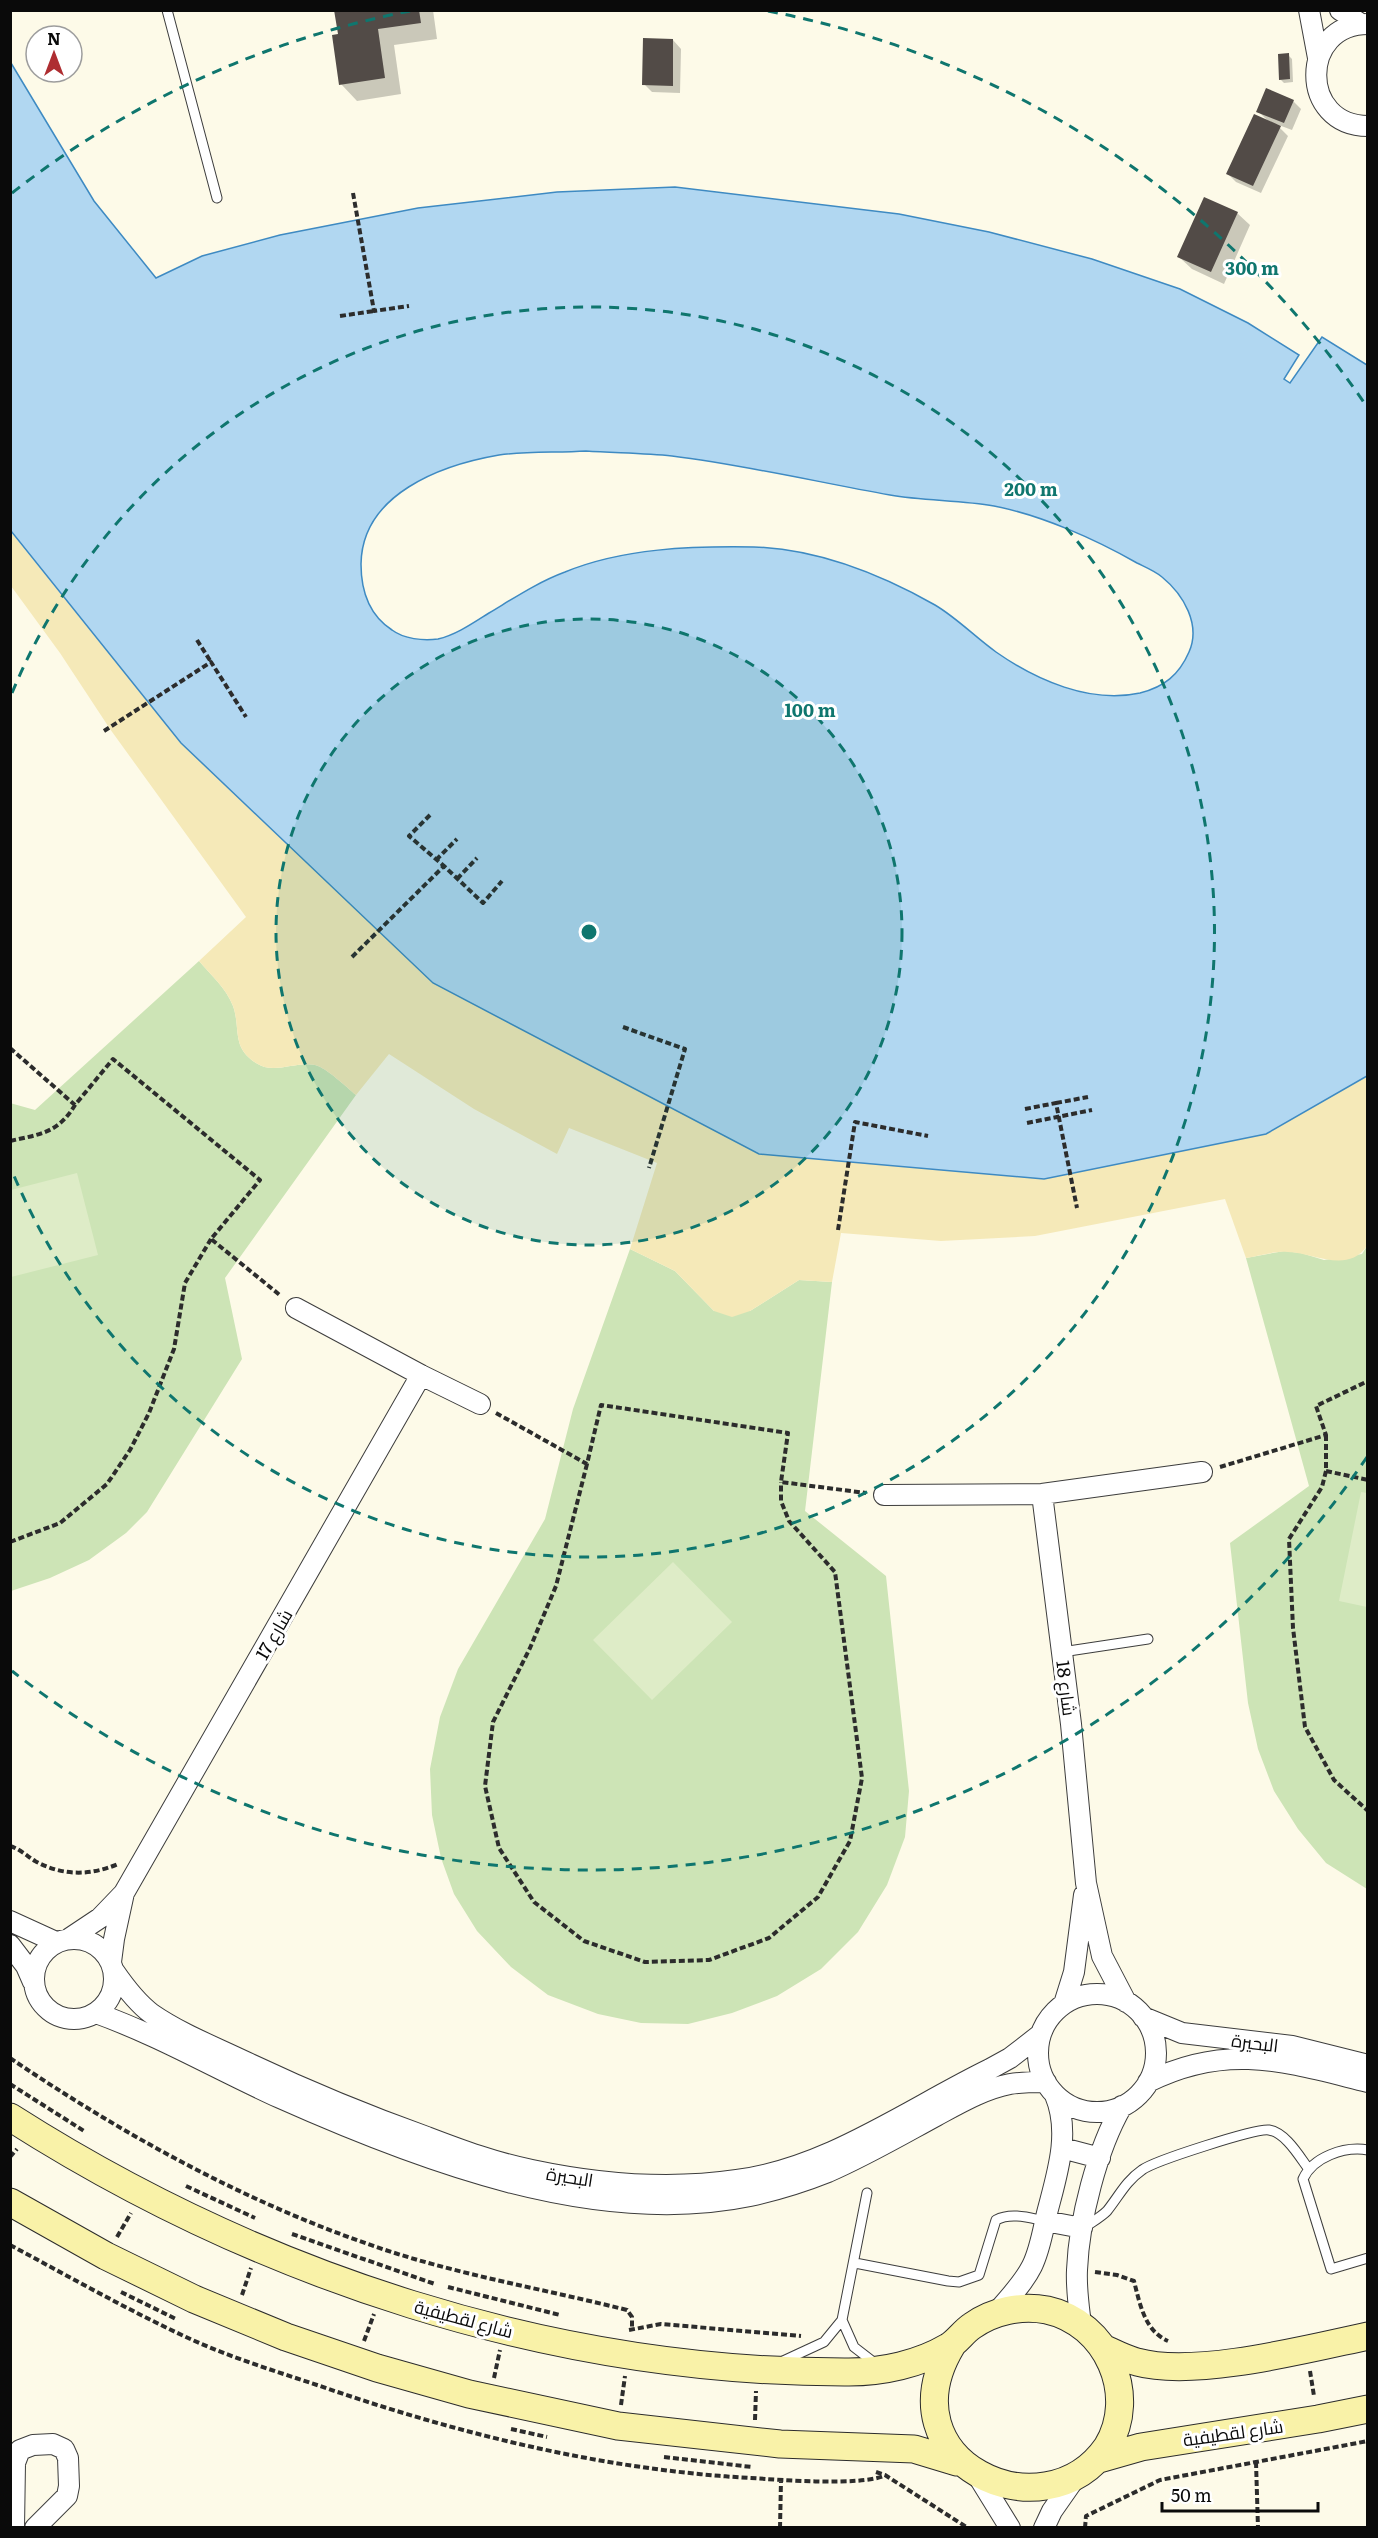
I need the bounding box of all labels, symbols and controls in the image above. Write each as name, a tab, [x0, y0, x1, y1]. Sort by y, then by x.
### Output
north arrow	[24, 24, 84, 84]
text: N	[47, 26, 61, 50]
text: 300 m	[1225, 254, 1279, 281]
text: 200 m	[1004, 475, 1058, 502]
text: 100 m	[784, 696, 836, 723]
centre of rings	[579, 922, 599, 942]
street label: شارع 17	[248, 1604, 298, 1664]
street label: شارع 18	[1050, 1659, 1084, 1717]
street label: البحيرة	[1230, 2026, 1280, 2058]
street label: البحيرة	[545, 2159, 595, 2193]
street label: شارع لقطيفية	[412, 2292, 516, 2344]
street label: شارع لقطيفية	[1181, 2412, 1285, 2452]
scale bar	[1162, 2475, 1318, 2513]
text: 50 m	[1171, 2481, 1212, 2508]

